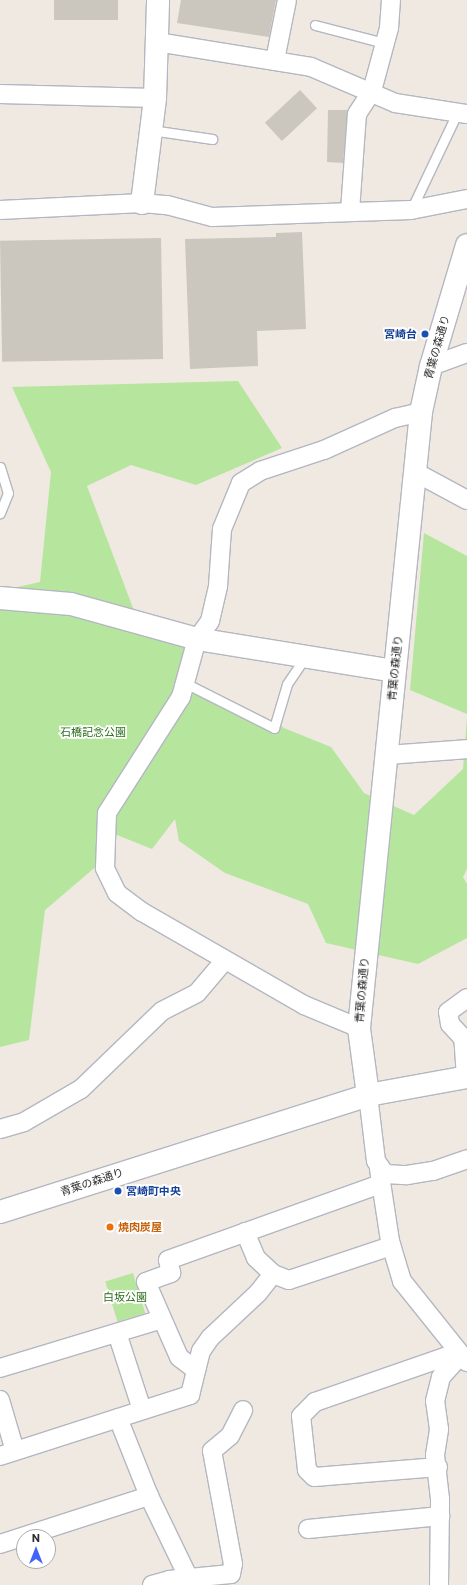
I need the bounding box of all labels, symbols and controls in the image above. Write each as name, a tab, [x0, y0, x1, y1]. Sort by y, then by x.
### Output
street label: 青葉の森通り	[422, 313, 452, 381]
place label: 宮崎台	[384, 327, 417, 341]
marker: 宮崎台	[420, 329, 430, 339]
street label: 青葉の森通り	[385, 634, 405, 702]
park label: 石橋記念公園	[60, 725, 126, 739]
street label: 青葉の森通り	[353, 957, 371, 1023]
street label: 青葉の森通り	[59, 1166, 125, 1198]
place label: 宮崎町中央	[126, 1184, 181, 1198]
marker: 宮崎町中央	[113, 1186, 123, 1196]
place label: 焼肉炭屋	[118, 1220, 162, 1234]
marker: 焼肉炭屋	[105, 1222, 115, 1232]
park label: 白坂公園	[103, 1290, 147, 1304]
north arrow	[16, 1529, 56, 1569]
text: N	[32, 1531, 40, 1544]

